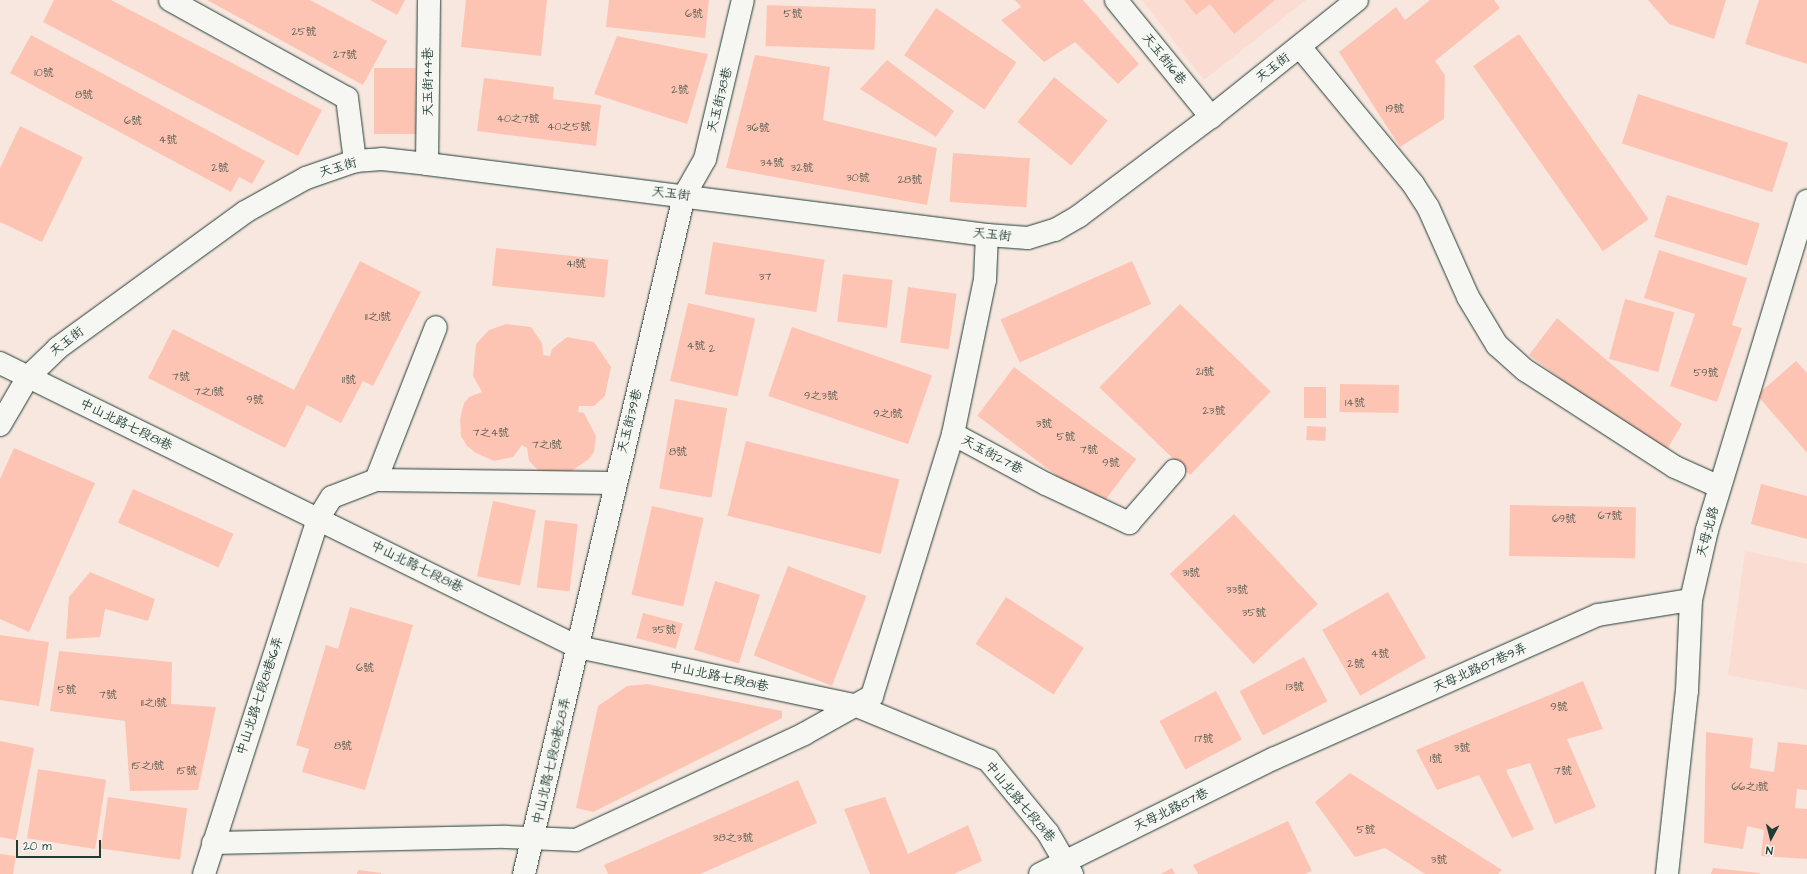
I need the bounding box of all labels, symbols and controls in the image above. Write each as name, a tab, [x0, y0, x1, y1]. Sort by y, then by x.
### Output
house number: 6號	[685, 7, 703, 21]
house number: 5號	[784, 7, 802, 21]
house number: 25號	[291, 25, 317, 39]
street label: 天玉街16巷	[1138, 30, 1190, 88]
street label: 天玉街44巷	[420, 47, 436, 117]
house number: 27號	[333, 48, 357, 62]
street label: 天玉街	[1253, 50, 1293, 86]
house number: 10號	[34, 66, 54, 80]
street label: 天玉街38巷	[704, 66, 736, 134]
house number: 2號	[671, 83, 689, 97]
house number: 8號	[75, 88, 93, 102]
house number: 19號	[1386, 102, 1404, 116]
house number: 40之7號	[496, 112, 540, 126]
house number: 6號	[124, 114, 142, 128]
house number: 40之5號	[547, 120, 591, 134]
house number: 36號	[746, 121, 770, 135]
house number: 4號	[159, 133, 177, 147]
street label: 天玉街	[317, 155, 359, 181]
house number: 34號	[760, 156, 784, 170]
house number: 2號	[211, 161, 229, 175]
house number: 32號	[791, 161, 813, 175]
house number: 30號	[846, 171, 870, 185]
house number: 28號	[898, 173, 922, 187]
street label: 天玉街	[651, 184, 691, 204]
street label: 天玉街	[972, 225, 1012, 245]
house number: 41號	[566, 257, 586, 271]
house number: 37	[759, 270, 771, 284]
house number: 11之1號	[365, 310, 391, 324]
street label: 天玉街	[47, 324, 87, 360]
house number: 4號	[687, 339, 705, 353]
house number: 2	[709, 342, 715, 356]
house number: 21號	[1196, 365, 1214, 379]
house number: 59號	[1693, 366, 1719, 380]
house number: 7號	[172, 370, 190, 384]
house number: 11號	[342, 373, 356, 387]
house number: 7之1號	[194, 385, 224, 399]
street label: 天玉街39巷	[614, 387, 646, 455]
house number: 9之3號	[804, 389, 838, 403]
house number: 9號	[246, 393, 264, 407]
street label: 中山北路七段81巷	[77, 396, 175, 454]
house number: 14號	[1345, 396, 1365, 410]
house number: 23號	[1203, 404, 1225, 418]
house number: 9之1號	[873, 407, 903, 421]
house number: 3號	[1036, 417, 1052, 431]
house number: 7之4號	[473, 426, 509, 440]
house number: 5號	[1057, 430, 1075, 444]
street label: 天玉街27巷	[959, 432, 1025, 478]
house number: 7之1號	[532, 438, 562, 452]
house number: 7號	[1080, 443, 1098, 457]
house number: 8號	[669, 445, 687, 459]
house number: 9號	[1102, 456, 1120, 470]
street label: 天母北路	[1694, 505, 1722, 559]
house number: 67號	[1598, 509, 1622, 523]
house number: 69號	[1552, 512, 1576, 526]
street label: 中山北路七段81巷	[368, 538, 466, 596]
house number: 31號	[1182, 566, 1200, 580]
house number: 33號	[1226, 583, 1248, 597]
house number: 35號	[1242, 606, 1266, 620]
house number: 35號	[652, 623, 676, 637]
street label: 中山北路七段81巷16弄	[233, 635, 287, 757]
street label: 天母北路87巷9弄	[1430, 640, 1530, 696]
house number: 4號	[1371, 647, 1389, 661]
house number: 2號	[1347, 657, 1365, 671]
street label: 中山北路七段81巷	[668, 659, 770, 695]
house number: 6號	[356, 661, 374, 675]
house number: 13號	[1286, 680, 1304, 694]
house number: 5號	[58, 683, 76, 697]
house number: 7號	[99, 688, 117, 702]
house number: 11之1號	[141, 696, 167, 710]
street label: 中山北路七段81巷28弄	[530, 696, 574, 826]
house number: 9號	[1550, 700, 1568, 714]
house number: 17號	[1194, 732, 1214, 746]
house number: 8號	[334, 739, 352, 753]
house number: 3號	[1454, 741, 1470, 755]
house number: 1號	[1430, 752, 1442, 766]
street label: 中山北路七段81巷	[982, 758, 1058, 846]
house number: 15之1號	[132, 759, 164, 773]
house number: 15號	[177, 764, 197, 778]
house number: 7號	[1554, 764, 1572, 778]
house number: 66之1號	[1731, 780, 1769, 794]
street label: 天母北路87巷	[1131, 785, 1211, 835]
north arrow	[1751, 818, 1791, 858]
house number: 5號	[1357, 823, 1375, 837]
house number: 38之3號	[713, 831, 753, 845]
scale bar	[18, 832, 103, 858]
text: 20 m	[23, 838, 52, 855]
text: N	[1765, 843, 1774, 858]
house number: 3號	[1431, 853, 1447, 867]

